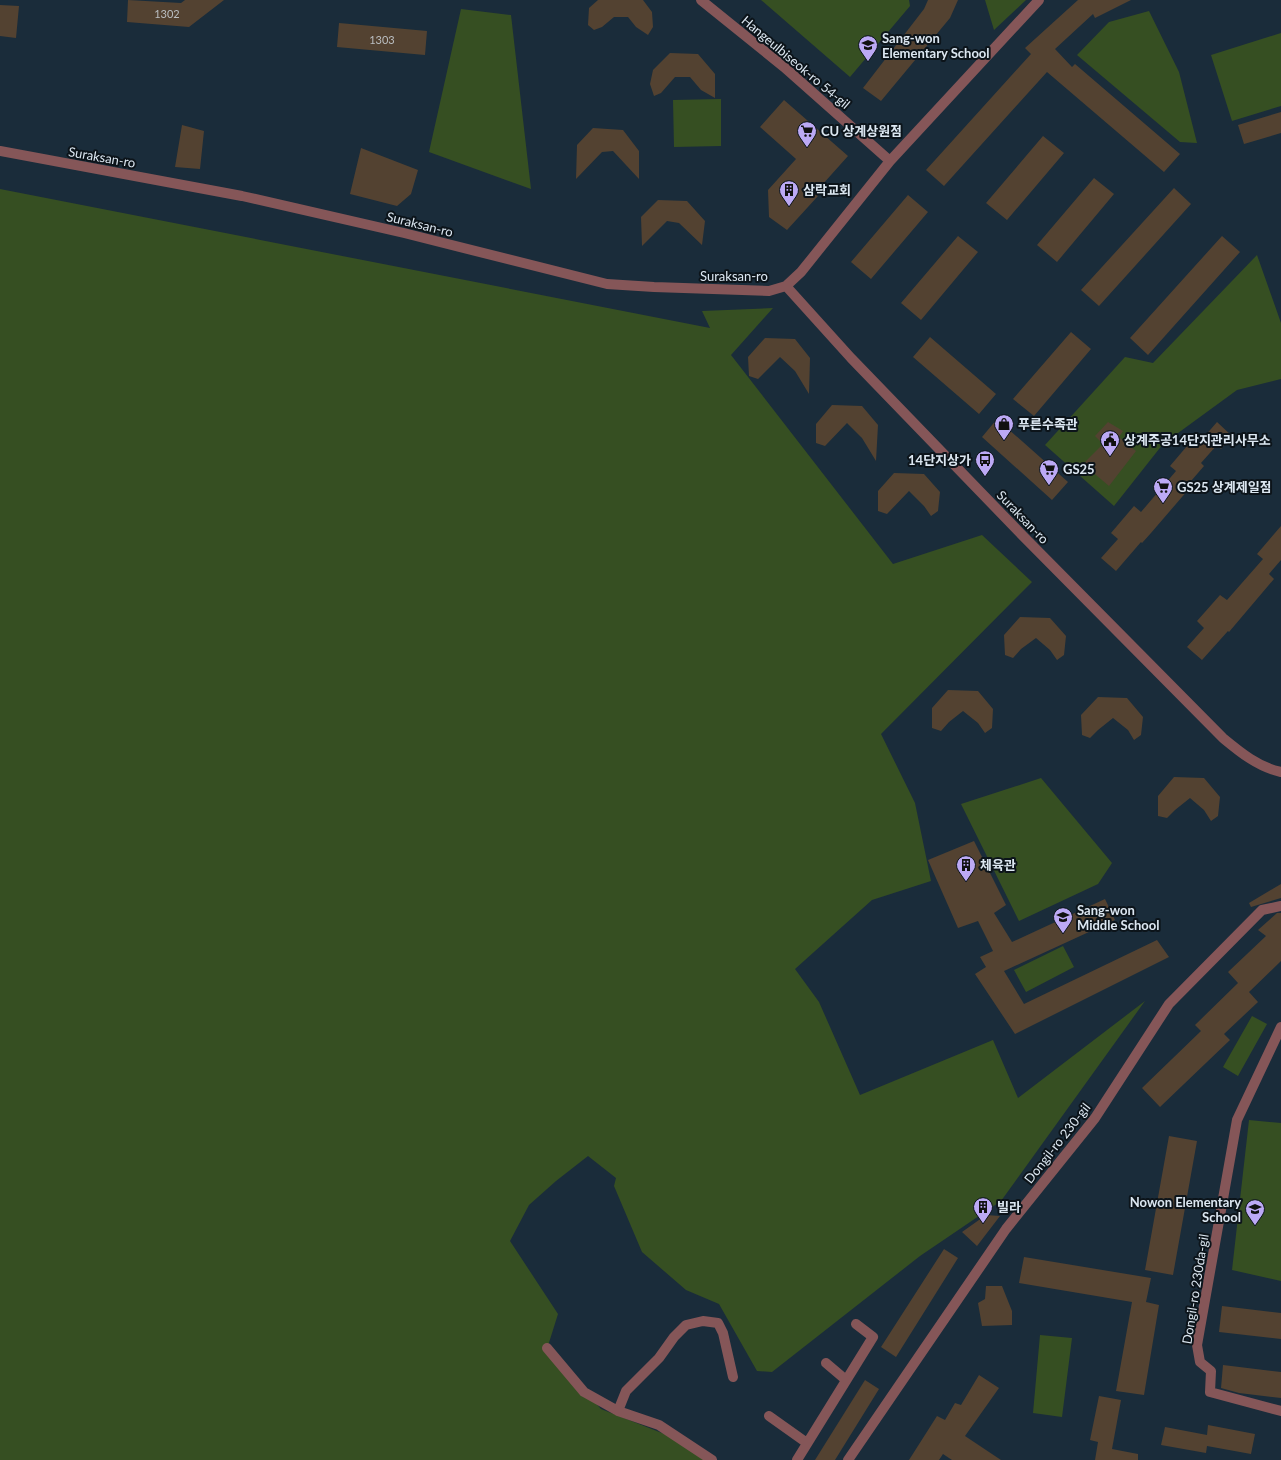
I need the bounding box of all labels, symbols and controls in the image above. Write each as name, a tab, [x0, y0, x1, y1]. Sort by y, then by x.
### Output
house number: 1302	[154, 7, 180, 20]
street label: Hangeulbiseok-ro 54-gil	[738, 12, 854, 112]
place label: Sang-won Elementary School	[882, 30, 990, 61]
house number: 1303	[369, 33, 395, 46]
school or university icon: Sang-won Elementary School	[857, 34, 879, 62]
supermarket icon: CU 상계상원점	[796, 120, 818, 148]
place label: CU 상계상원점	[821, 123, 902, 139]
street label: Suraksan-ro	[67, 143, 137, 171]
building icon: 삼락교회	[778, 179, 800, 207]
place label: 삼락교회	[803, 182, 851, 198]
street label: Suraksan-ro	[385, 208, 455, 240]
street label: Suraksan-ro	[700, 268, 768, 284]
shop icon: 푸른수족관	[993, 413, 1015, 441]
place label: 푸른수족관	[1018, 416, 1078, 432]
public building icon: 상계주공14단지관리사무소	[1099, 429, 1121, 457]
place label: 상계주공14단지관리사무소	[1124, 432, 1271, 448]
bus stop icon: 14단지상가	[974, 449, 996, 477]
place label: 14단지상가	[908, 452, 971, 468]
supermarket icon: GS25	[1038, 458, 1060, 486]
place label: GS25	[1063, 461, 1095, 477]
supermarket icon: GS25 상계제일점	[1152, 476, 1174, 504]
place label: GS25 상계제일점	[1177, 479, 1272, 495]
street label: Suraksan-ro	[994, 487, 1052, 547]
building icon: 체육관	[955, 854, 977, 882]
place label: 체육관	[980, 857, 1016, 873]
place label: Sang-won Middle School	[1077, 902, 1159, 933]
school or university icon: Sang-won Middle School	[1052, 906, 1074, 934]
street label: Dongil-ro 230-gil	[1021, 1100, 1093, 1186]
place label: Nowon Elementary School	[1130, 1194, 1241, 1225]
building icon: 빌라	[972, 1196, 994, 1224]
school or university icon: Nowon Elementary School	[1244, 1198, 1266, 1226]
place label: 빌라	[997, 1199, 1021, 1215]
street label: Dongil-ro 230da-gil	[1178, 1233, 1212, 1345]

